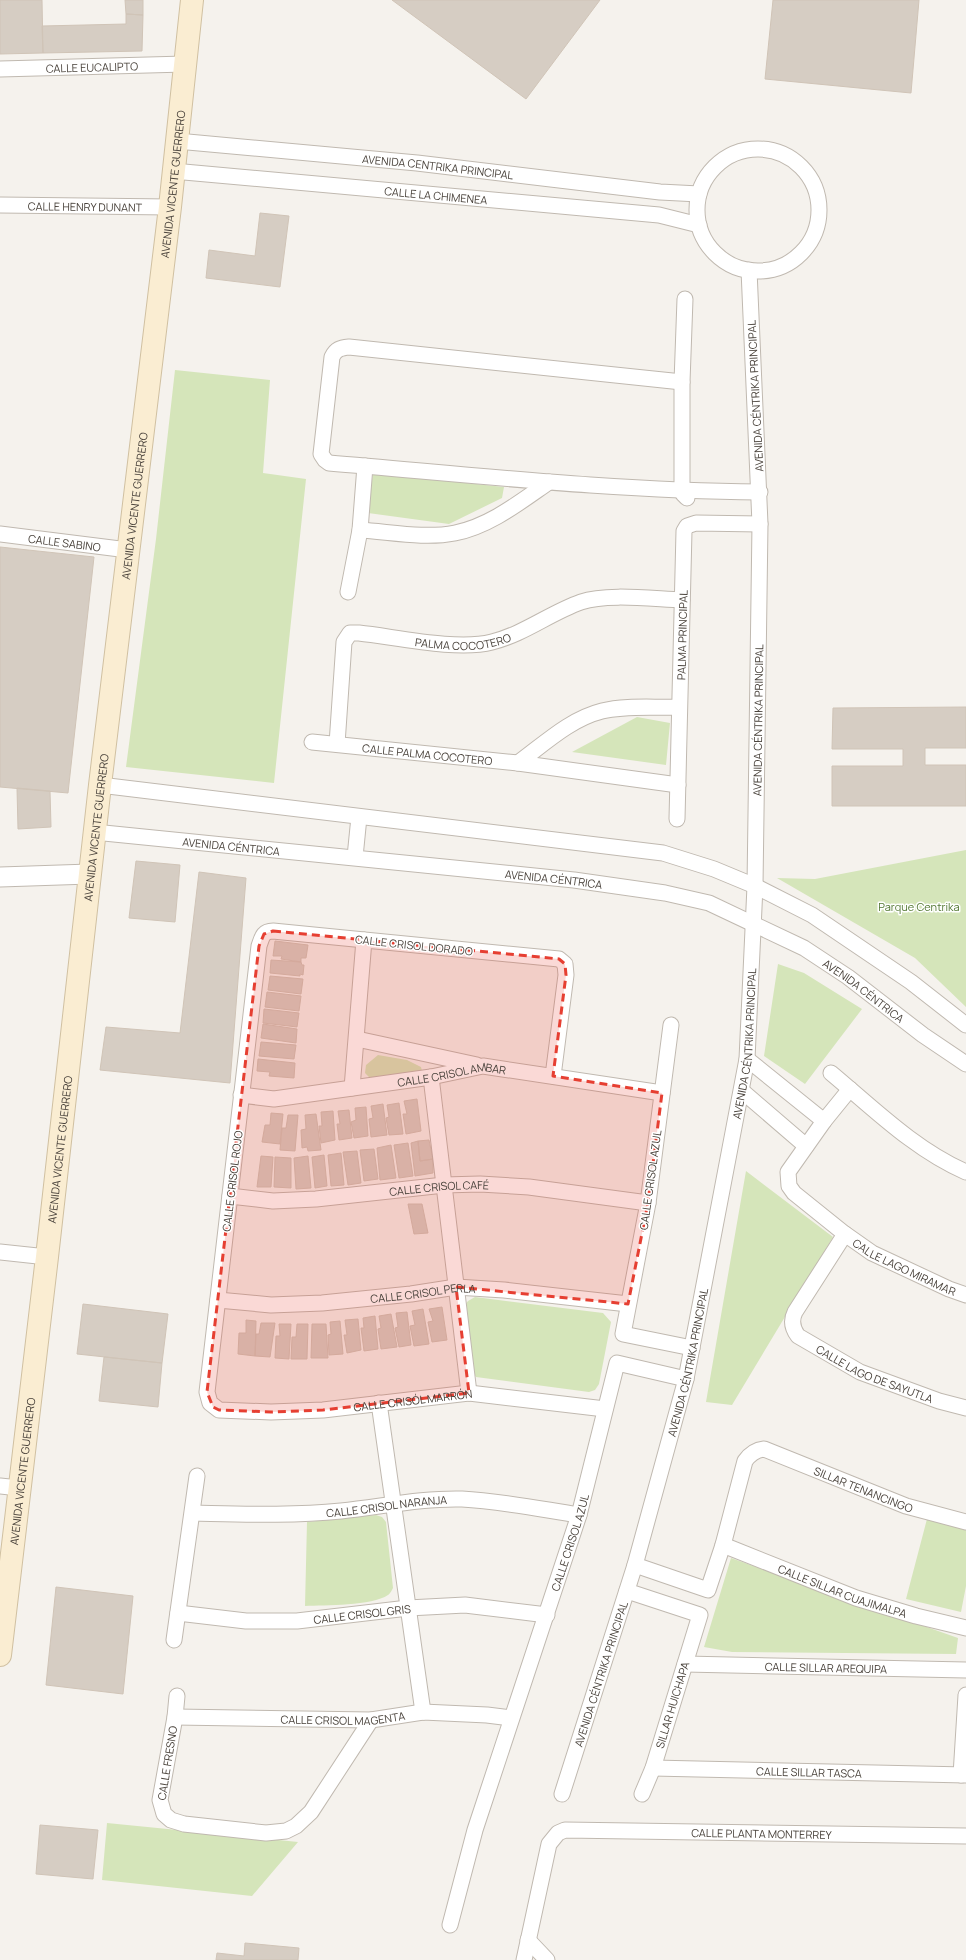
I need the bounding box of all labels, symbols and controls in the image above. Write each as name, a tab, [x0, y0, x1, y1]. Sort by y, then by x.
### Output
street label: CALLE EUCALIPTO	[46, 58, 138, 75]
street label: AVENIDA VICENTE GUERRERO	[156, 109, 188, 259]
street label: AVENIDA CENTRIKA PRINCIPAL	[362, 151, 515, 182]
street label: CALLE LA CHIMENEA	[384, 183, 488, 207]
street label: CALLE HENRY DUNANT	[28, 198, 143, 214]
street label: AVENIDA CÉNTRIKA PRINCIPAL	[744, 319, 766, 472]
street label: AVENIDA VICENTE GUERRERO	[117, 431, 150, 580]
street label: CALLE SABINO	[27, 530, 102, 554]
street label: PALMA PRINCIPAL	[673, 590, 690, 680]
street label: PALMA COCOTERO	[414, 629, 513, 652]
street label: AVENIDA CÉNTRIKA PRINCIPAL	[749, 644, 766, 796]
street label: CALLE PALMA COCOTERO	[362, 740, 493, 768]
street label: AVENIDA VICENTE GUERRERO	[80, 753, 111, 902]
street label: AVENIDA CÉNTRICA	[182, 833, 281, 858]
street label: AVENIDA CÉNTRICA	[504, 866, 603, 891]
park label: Parque Centrika	[878, 899, 960, 914]
street label: CALLE CRISOL DORADO	[354, 931, 474, 959]
street label: AVENIDA CÉNTRICA	[820, 955, 908, 1026]
street label: AVENIDA CÉNTRIKA PRINCIPAL	[728, 967, 759, 1120]
street label: CALLE CRISOL AMBAR	[396, 1058, 507, 1089]
street label: AVENIDA VICENTE GUERRERO	[43, 1075, 75, 1224]
street label: CALLE CRISOL AZUL	[636, 1129, 664, 1231]
street label: CALLE CRISOL ROJO	[218, 1130, 246, 1232]
street label: CALLE CRISOL CAFÉ	[388, 1176, 489, 1198]
street label: CALLE LAGO MIRAMAR	[850, 1234, 958, 1298]
street label: CALLE CRISOL PERLA	[370, 1280, 476, 1306]
street label: AVENIDA CÉNTRIKA PRINCIPAL	[663, 1286, 711, 1438]
street label: CALLE LAGO DE SAYUTLA	[814, 1341, 935, 1406]
street label: CALLE CRISÓL MARRÓN	[353, 1385, 473, 1414]
street label: AVENIDA VICENTE GUERRERO	[6, 1397, 38, 1546]
street label: SILLAR TENANCINGO	[812, 1462, 915, 1515]
street label: CALLE CRISOL NARANJA	[326, 1492, 447, 1520]
street label: CALLE CRISOL AZUL	[547, 1492, 592, 1593]
street label: CALLE SILLAR CUAJIMALPA	[776, 1560, 909, 1620]
street label: AVENIDA CÉNTRIKA PRINCIPAL	[570, 1599, 631, 1749]
street label: CALLE CRISOL GRIS	[313, 1600, 412, 1627]
street label: CALLE SILLAR AREQUIPA	[765, 1658, 887, 1676]
street label: SILLAR HUICHAPA	[652, 1660, 692, 1750]
street label: CALLE CRISOL MAGENTA	[281, 1707, 406, 1727]
street label: CALLE FRESNO	[154, 1725, 180, 1801]
street label: CALLE SILLAR TASCA	[756, 1763, 862, 1780]
street label: CALLE PLANTA MONTERREY	[691, 1824, 833, 1842]

